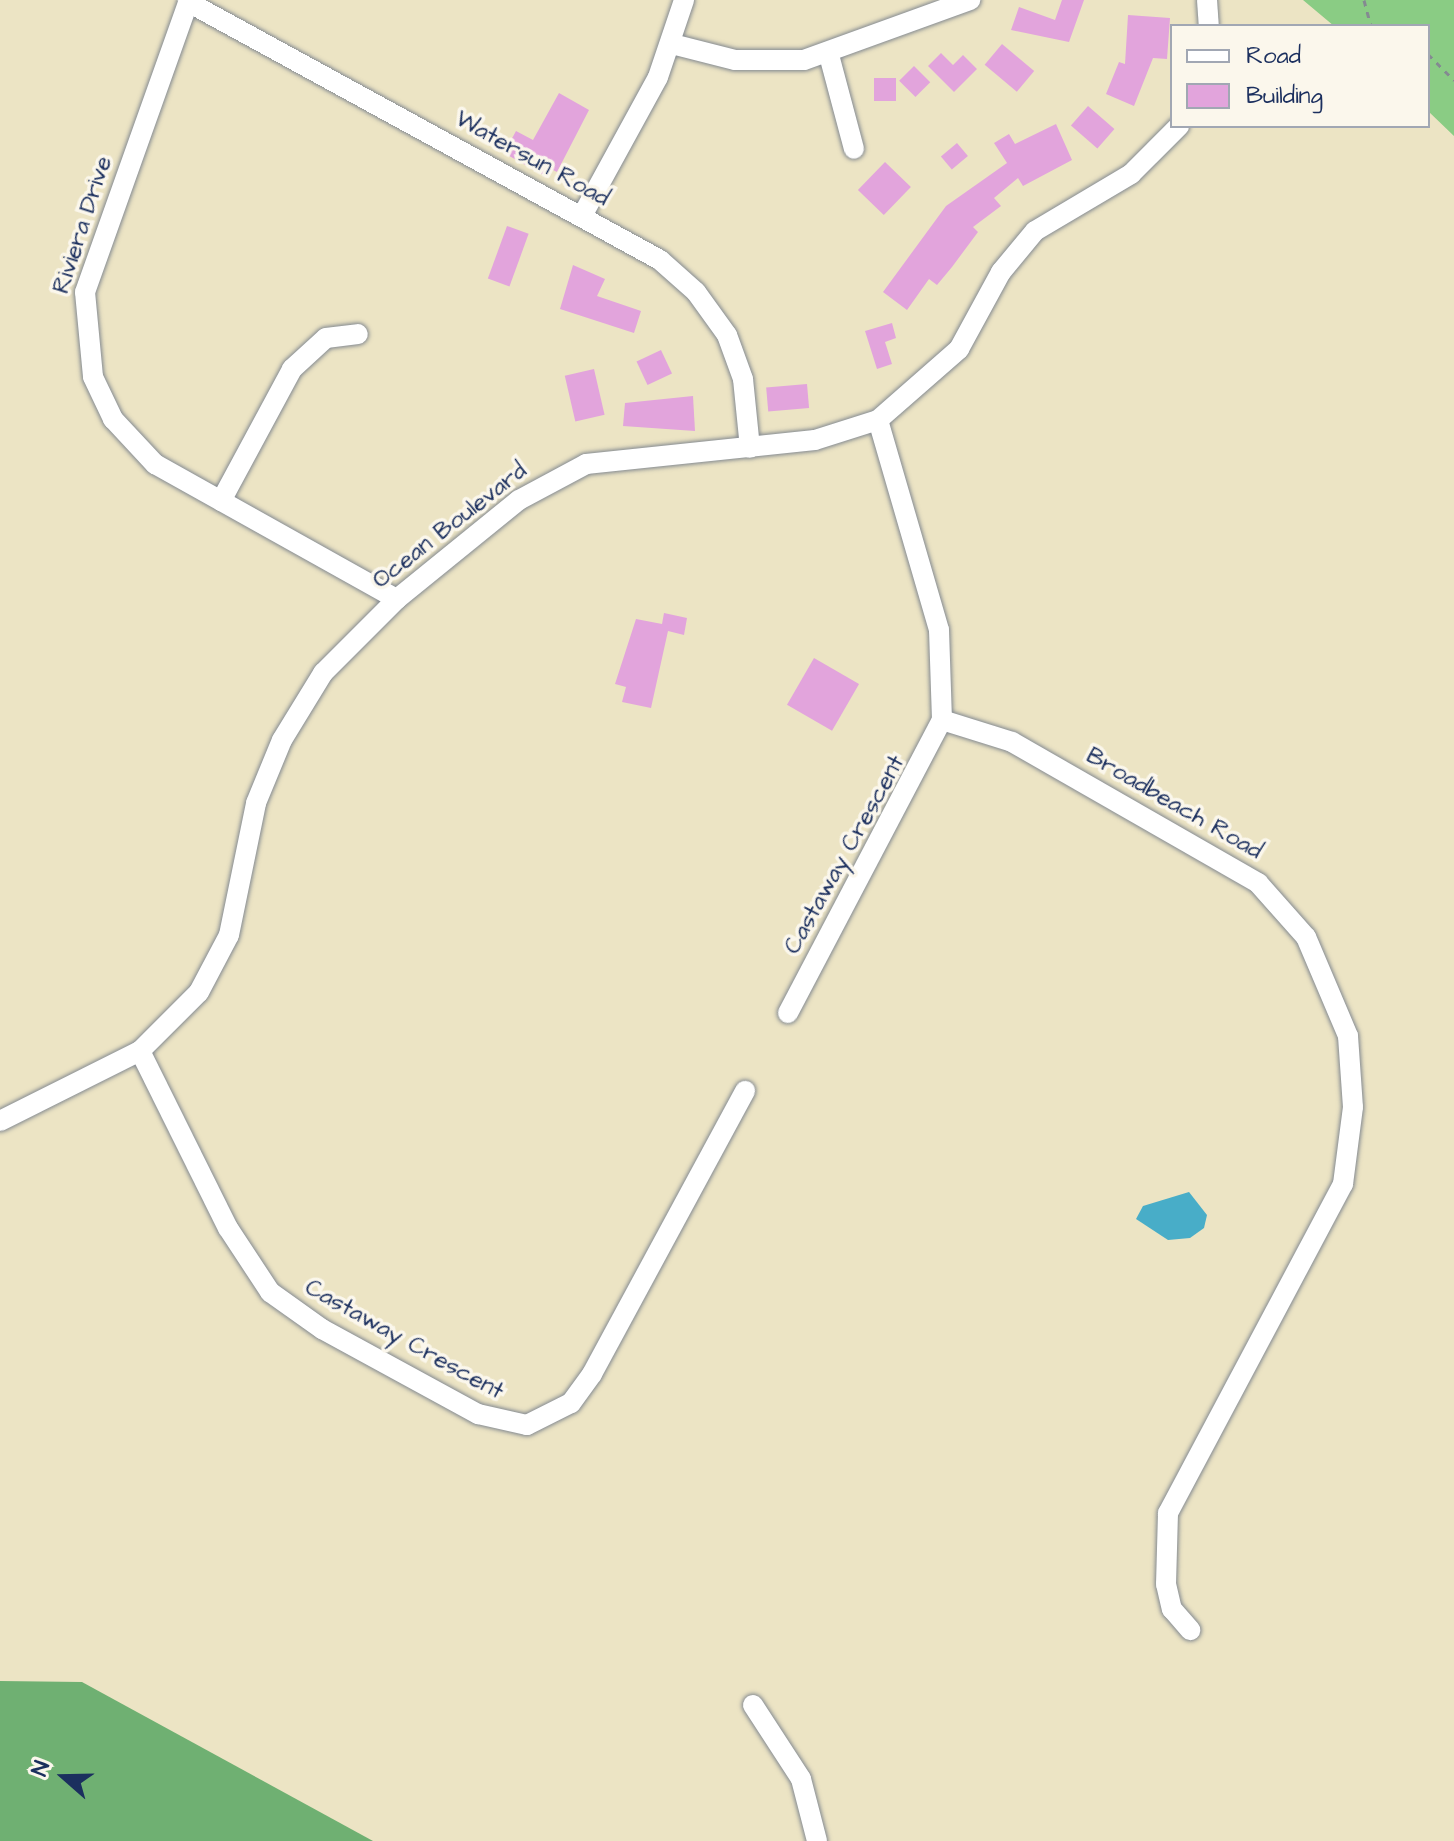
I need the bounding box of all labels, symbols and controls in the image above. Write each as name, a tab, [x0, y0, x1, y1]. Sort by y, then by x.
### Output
legend	[1170, 24, 1430, 128]
text: Road	[1246, 39, 1301, 73]
text: Building	[1246, 79, 1323, 113]
street label: Watersun Road	[450, 105, 614, 213]
street label: Riviera Drive	[47, 153, 119, 297]
street label: Ocean Boulevard	[367, 457, 533, 595]
street label: Broadbeach Road	[1081, 742, 1267, 866]
street label: Castaway Crescent	[778, 751, 912, 959]
street label: Castaway Crescent	[300, 1273, 508, 1407]
north arrow	[24, 1737, 104, 1817]
text: N	[24, 1757, 58, 1780]

